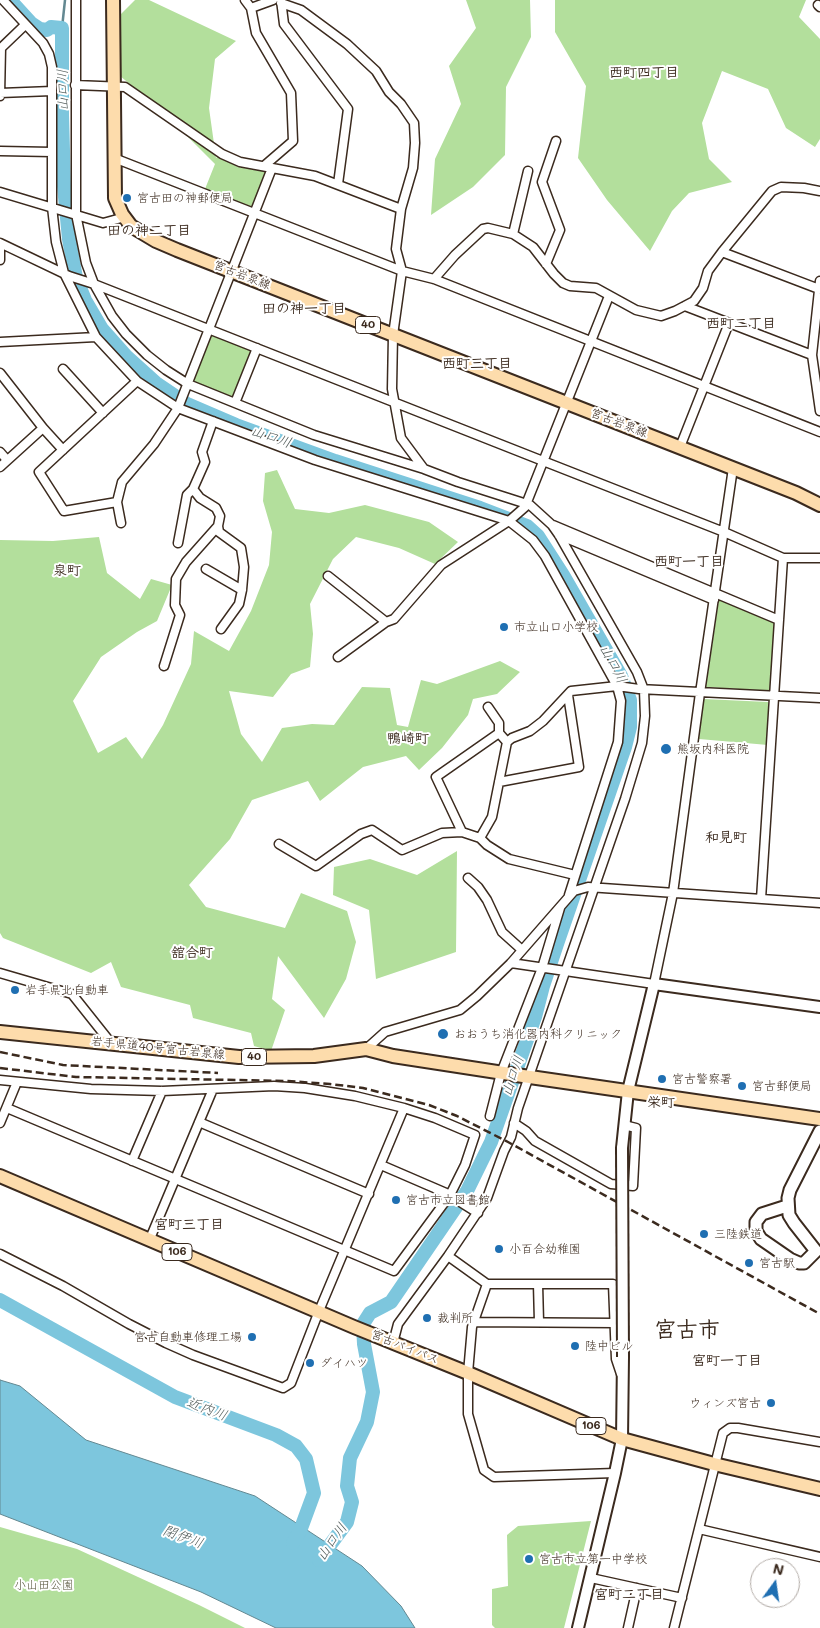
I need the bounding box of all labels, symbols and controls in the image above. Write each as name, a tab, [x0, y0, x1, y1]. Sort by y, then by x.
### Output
district label: 西町四丁目	[609, 65, 679, 81]
water label: 山口川	[54, 69, 72, 111]
place label: 宮古田の神郵便局	[137, 191, 233, 205]
marker: 宮古田の神郵便局	[121, 192, 133, 204]
district label: 田の神二丁目	[107, 223, 191, 239]
street label: 宮古岩泉線	[211, 258, 273, 292]
district label: 田の神一丁目	[262, 301, 346, 317]
road number: 40	[356, 316, 380, 334]
district label: 西町二丁目	[706, 316, 776, 332]
district label: 西町三丁目	[442, 356, 512, 372]
street label: 宮古岩泉線	[588, 406, 650, 440]
water label: 山口川	[248, 422, 294, 452]
district label: 西町一丁目	[654, 554, 724, 570]
district label: 泉町	[53, 563, 81, 579]
place label: 市立山口小学校	[514, 620, 598, 634]
marker: 市立山口小学校	[498, 621, 510, 633]
water label: 山口川	[596, 642, 630, 686]
district label: 鴨崎町	[387, 731, 429, 747]
marker: 熊坂内科医院	[659, 742, 673, 756]
place label: 熊坂内科医院	[677, 742, 749, 756]
district label: 和見町	[705, 830, 747, 846]
district label: 舘合町	[171, 945, 213, 961]
place label: 岩手県北自動車	[25, 983, 109, 997]
marker: 岩手県北自動車	[9, 984, 21, 996]
marker: おおうち消化器内科クリニック	[436, 1027, 450, 1041]
place label: おおうち消化器内科クリニック	[454, 1027, 622, 1041]
street label: 岩手県道40号宮古岩泉線	[90, 1034, 226, 1062]
road number: 40	[242, 1048, 266, 1066]
water label: 山口川	[498, 1053, 528, 1099]
place label: 宮古警察署	[672, 1072, 732, 1086]
marker: 宮古警察署	[656, 1073, 668, 1085]
place label: 宮古郵便局	[752, 1079, 812, 1093]
marker: 宮古郵便局	[736, 1080, 748, 1092]
district label: 栄町	[647, 1095, 675, 1111]
place label: 宮古市立図書館	[406, 1193, 490, 1207]
marker: 宮古市立図書館	[390, 1194, 402, 1206]
district label: 宮町三丁目	[154, 1217, 224, 1233]
place label: 三陸鉄道	[714, 1227, 762, 1241]
marker: 三陸鉄道	[698, 1228, 710, 1240]
place label: 小百合幼稚園	[509, 1242, 581, 1256]
marker: 小百合幼稚園	[493, 1243, 505, 1255]
road number: 106	[162, 1244, 192, 1260]
place label: 宮古駅	[759, 1256, 795, 1270]
marker: 宮古駅	[743, 1257, 755, 1269]
place label: 裁判所	[437, 1311, 473, 1325]
marker: 裁判所	[421, 1312, 433, 1324]
district label: 宮古市	[654, 1317, 720, 1343]
street label: 宮古バイパス	[369, 1327, 441, 1367]
place label: 宮古自動車修理工場	[134, 1330, 242, 1344]
marker: 宮古自動車修理工場	[246, 1331, 258, 1343]
place label: 陸中ビル	[585, 1339, 633, 1353]
marker: 陸中ビル	[569, 1340, 581, 1352]
district label: 宮町一丁目	[692, 1353, 762, 1369]
place label: ダイハツ	[320, 1356, 368, 1370]
marker: ダイハツ	[304, 1357, 316, 1369]
water label: 近内川	[184, 1394, 230, 1424]
place label: ウィンズ宮古	[689, 1396, 761, 1410]
marker: ウィンズ宮古	[765, 1397, 777, 1409]
road number: 106	[576, 1418, 606, 1434]
water label: 山口川	[313, 1520, 351, 1564]
water label: 閉伊川	[160, 1522, 206, 1552]
place label: 宮古市立第一中学校	[539, 1552, 647, 1566]
marker: 宮古市立第一中学校	[523, 1553, 535, 1565]
north arrow	[750, 1558, 800, 1608]
text: N	[771, 1558, 786, 1579]
park label: 小山田公園	[14, 1578, 74, 1592]
district label: 宮町二丁目	[594, 1587, 664, 1603]

